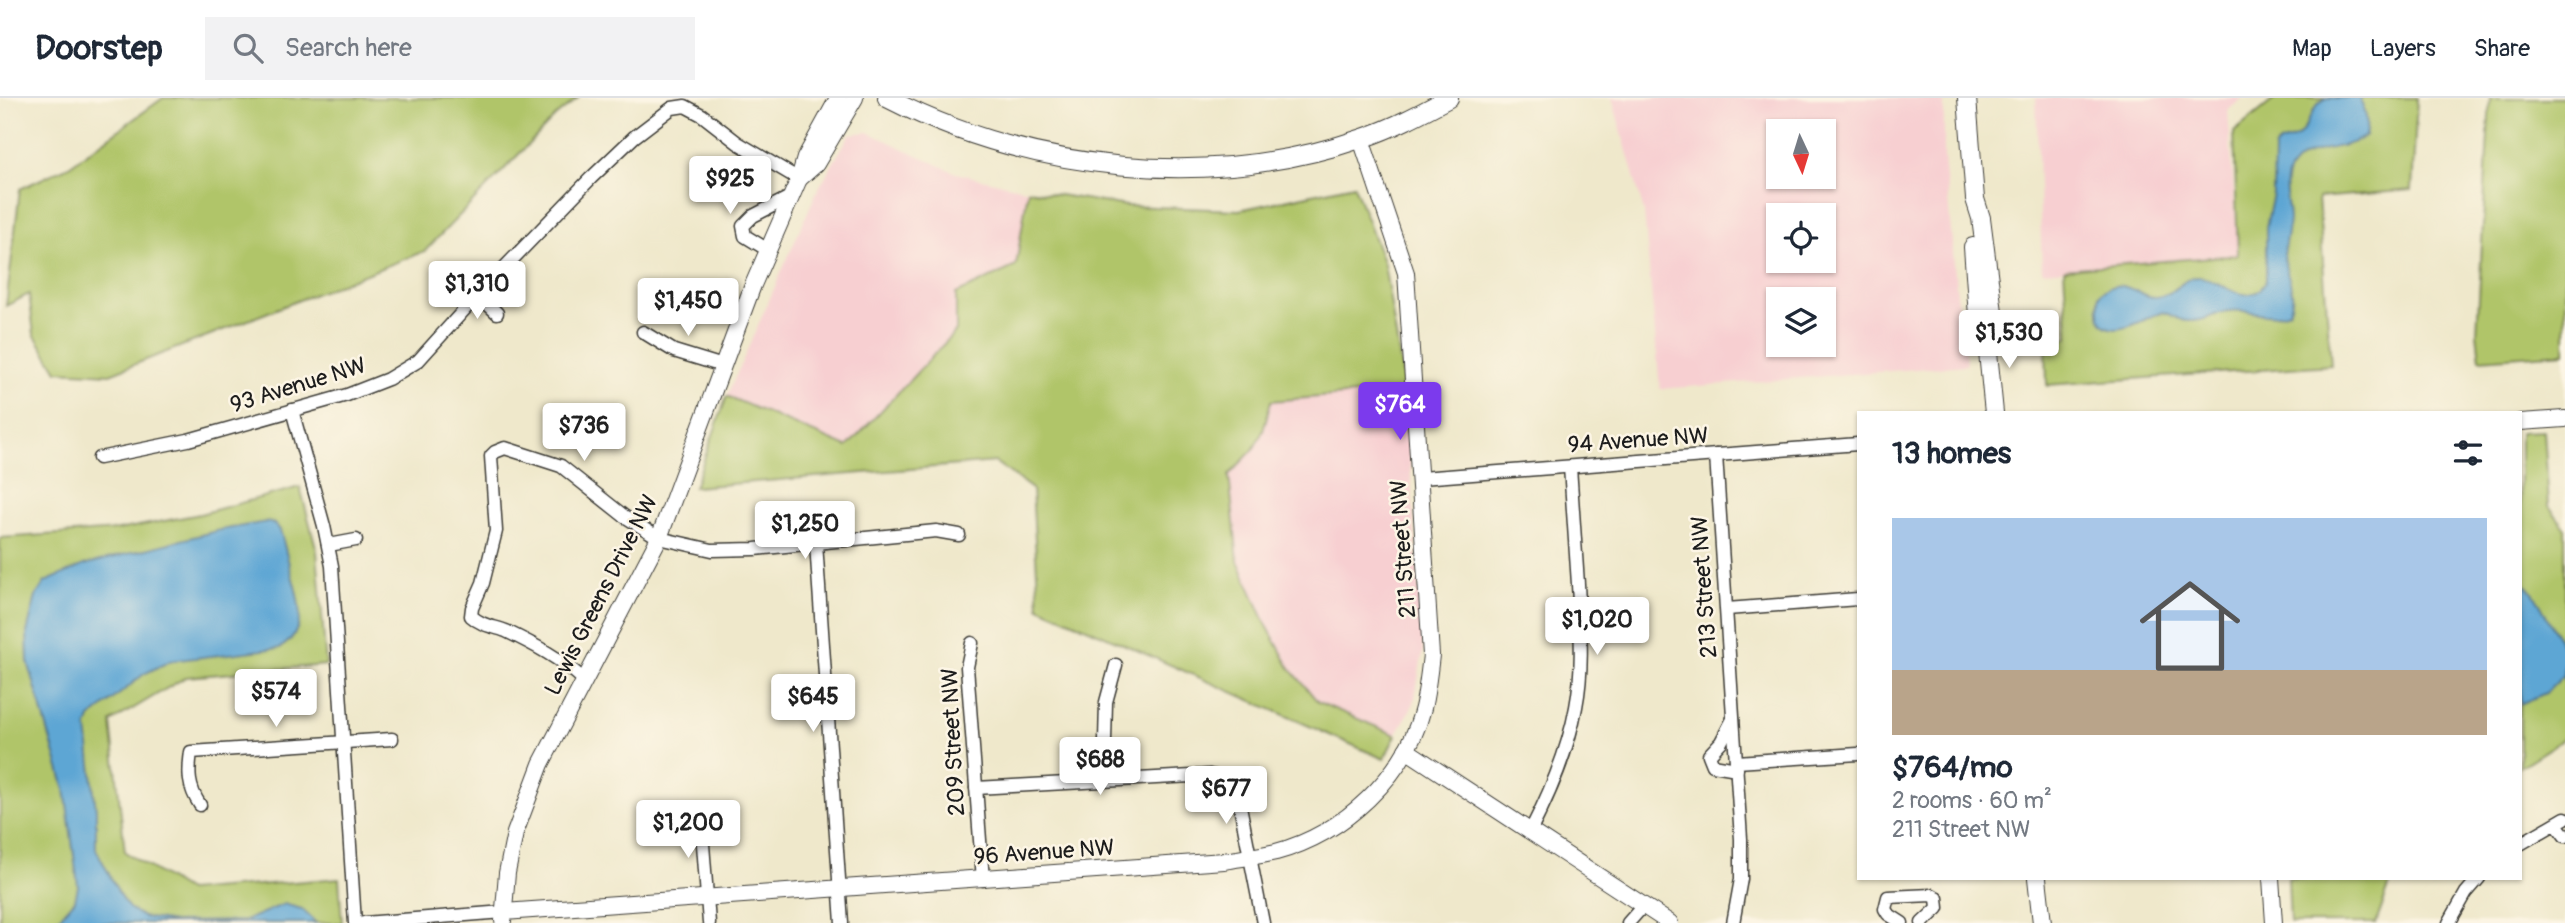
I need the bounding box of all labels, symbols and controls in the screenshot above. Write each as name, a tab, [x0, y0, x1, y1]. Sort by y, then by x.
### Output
search box	[205, 17, 695, 80]
text: Doorstep	[35, 28, 163, 69]
icon: search	[229, 29, 267, 67]
text: Search here	[285, 32, 412, 64]
text: Map	[2292, 34, 2332, 63]
text: Layers	[2370, 34, 2436, 63]
text: Share	[2474, 34, 2530, 63]
north arrow	[1766, 119, 1836, 189]
map controls	[1766, 119, 1836, 357]
pin: $925	[689, 156, 771, 216]
text: $925	[705, 164, 755, 193]
button: locate	[1766, 203, 1836, 273]
pin: $1,310	[420, 262, 534, 321]
text: $1,310	[445, 269, 509, 298]
pin: $1,450	[631, 278, 745, 338]
text: $1,450	[654, 286, 722, 315]
button: layers	[1766, 287, 1836, 357]
pin: $1,530	[1952, 310, 2066, 370]
text: $1,530	[1975, 318, 2043, 347]
street label: 93 Avenue NW	[227, 351, 369, 419]
pin: $764	[1359, 382, 1441, 442]
text: $764	[1374, 390, 1426, 419]
pin: $736	[543, 404, 625, 463]
text: $736	[559, 411, 609, 440]
street label: 94 Avenue NW	[1567, 421, 1709, 459]
icon: filters	[2449, 434, 2487, 472]
text: 13 homes	[1892, 435, 2011, 472]
street label: 211 Street NW	[1384, 479, 1422, 619]
street label: Lewis Greens Drive NW	[538, 490, 664, 700]
pin: $1,250	[748, 502, 862, 561]
text: $1,250	[771, 509, 839, 538]
street label: 213 Street NW	[1685, 515, 1723, 659]
icon: home	[2127, 563, 2253, 689]
pin: $1,020	[1540, 598, 1654, 657]
text: $1,020	[1561, 605, 1633, 634]
street label: 209 Street NW	[935, 667, 971, 817]
pin: $574	[235, 670, 317, 729]
pin: $645	[772, 674, 854, 734]
text: $574	[251, 677, 301, 706]
text: $645	[787, 682, 839, 711]
pin: $688	[1059, 738, 1141, 797]
text: $688	[1075, 745, 1125, 774]
text: $764/mo	[1892, 749, 2013, 786]
pin: $677	[1185, 766, 1267, 826]
text: $677	[1201, 774, 1251, 803]
text: 2 rooms · 60 m²	[1892, 786, 2052, 815]
pin: $1,200	[631, 800, 745, 860]
text: $1,200	[652, 808, 724, 837]
text: 211 Street NW	[1892, 815, 2030, 844]
street label: 96 Avenue NW	[973, 833, 1115, 871]

